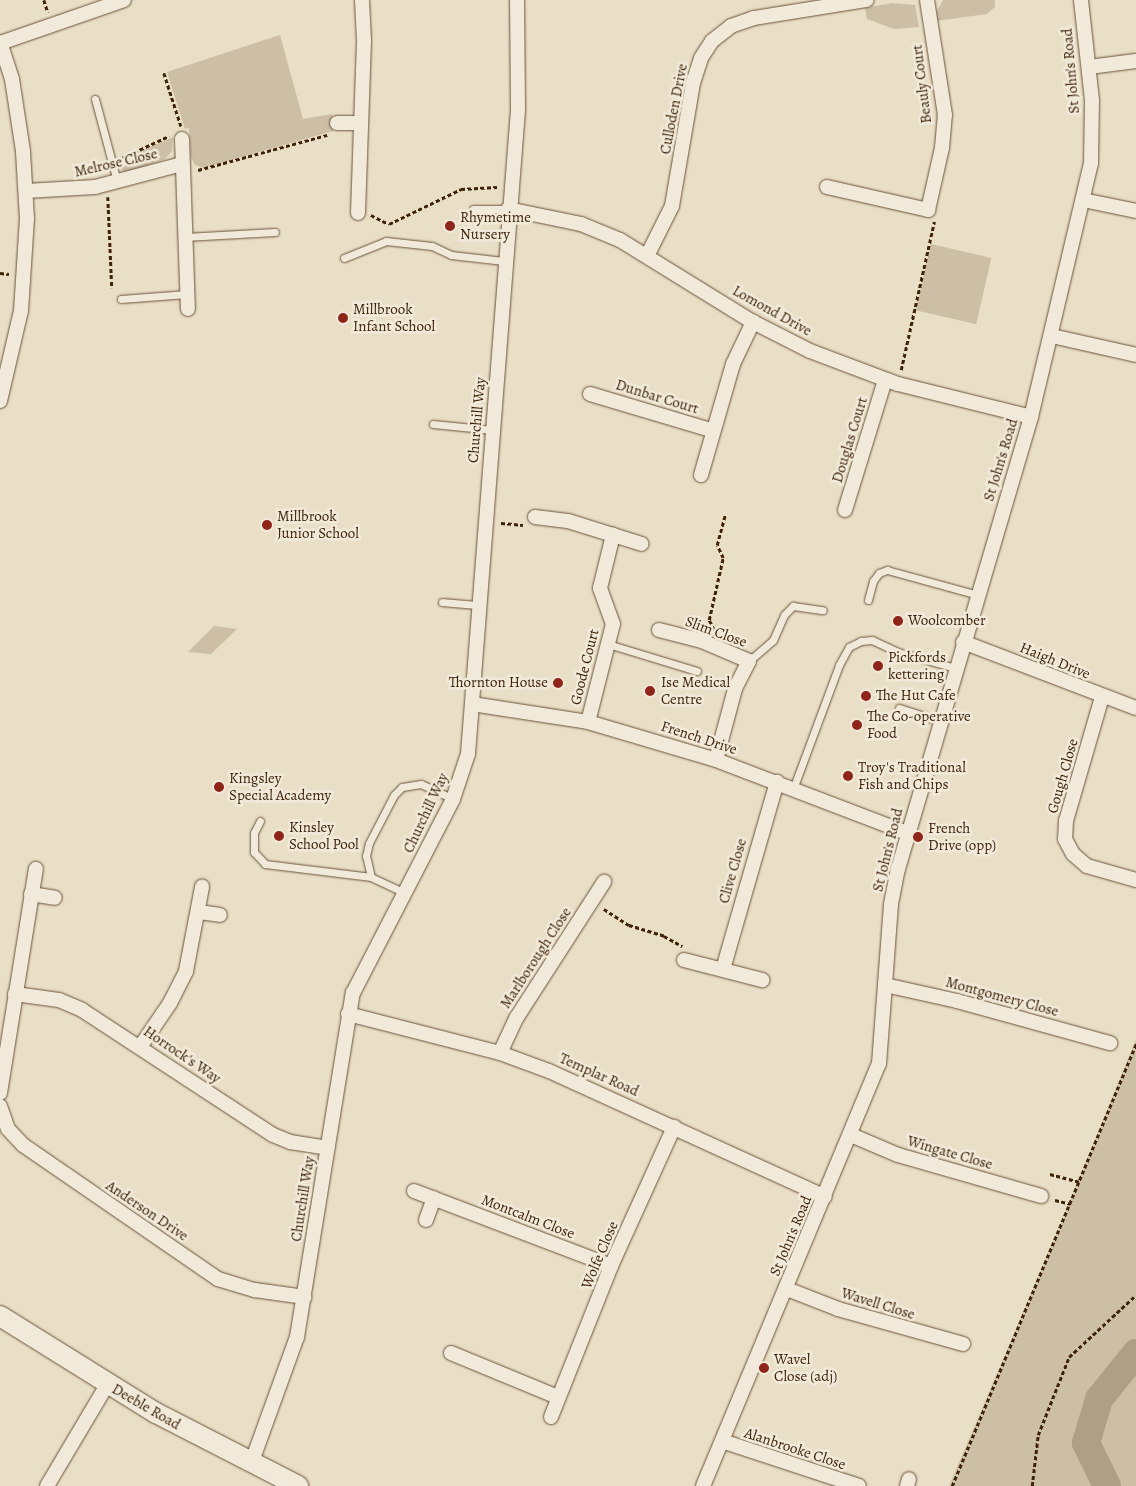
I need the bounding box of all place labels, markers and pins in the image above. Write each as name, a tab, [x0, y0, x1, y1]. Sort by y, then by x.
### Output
place label: Rhymetime Nursery	[460, 208, 531, 243]
marker: Rhymetime Nursery	[444, 220, 456, 232]
place label: Millbrook Infant School	[353, 300, 435, 335]
marker: Millbrook Infant School	[337, 312, 349, 324]
place label: Millbrook Junior School	[277, 507, 359, 542]
marker: Millbrook Junior School	[261, 519, 273, 531]
place label: Woolcomber	[908, 612, 986, 630]
marker: Woolcomber	[892, 615, 904, 627]
place label: Pickfords kettering	[888, 648, 946, 683]
marker: Pickfords kettering	[872, 660, 884, 672]
place label: Ise Medical Centre	[661, 673, 730, 708]
place label: Thornton House	[449, 674, 548, 692]
marker: Thornton House	[552, 677, 564, 689]
marker: Ise Medical Centre	[643, 684, 657, 698]
place label: The Hut Cafe	[876, 687, 956, 705]
marker: The Hut Cafe	[860, 690, 872, 702]
place label: The Co-operative Food	[867, 707, 971, 742]
marker: The Co-operative Food	[851, 719, 863, 731]
place label: Troy's Traditional Fish and Chips	[858, 758, 966, 793]
place label: Kingsley Special Academy	[229, 769, 331, 804]
marker: Troy's Traditional Fish and Chips	[842, 770, 854, 782]
marker: Kingsley Special Academy	[213, 781, 225, 793]
place label: Kinsley School Pool	[289, 818, 359, 853]
place label: French Drive (opp)	[928, 819, 996, 854]
marker: Kinsley School Pool	[273, 830, 285, 842]
marker: French Drive (opp)	[912, 831, 924, 843]
place label: Wavel Close (adj)	[774, 1350, 837, 1385]
marker: Wavel Close (adj)	[758, 1362, 770, 1374]

